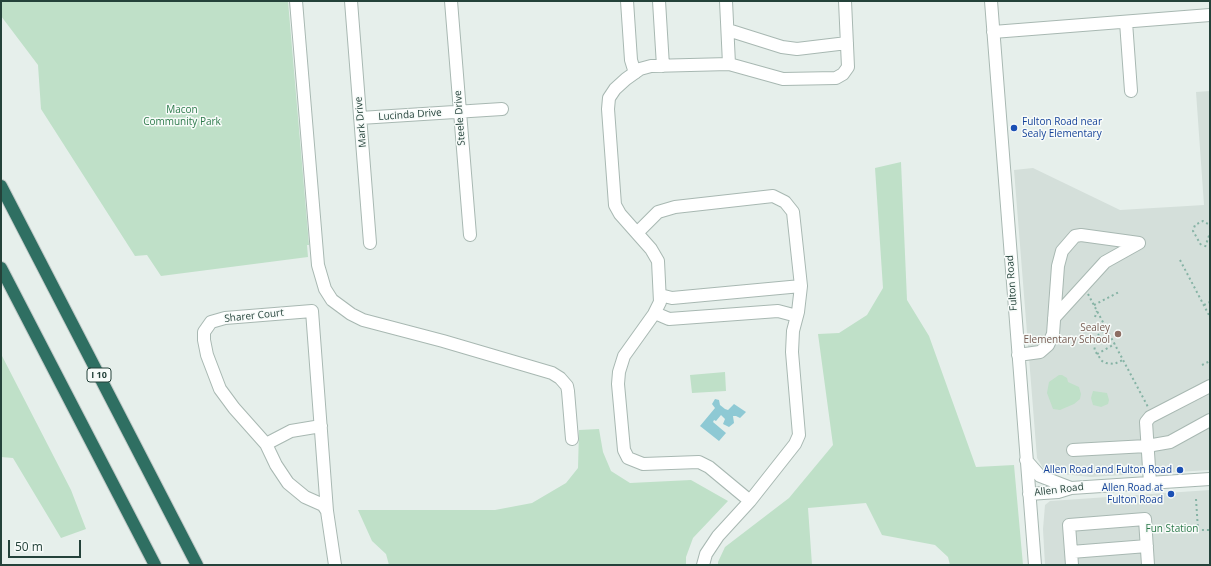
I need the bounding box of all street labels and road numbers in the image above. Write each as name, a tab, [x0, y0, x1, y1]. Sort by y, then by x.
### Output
street label: Steele Drive	[452, 90, 468, 146]
street label: Mark Drive	[353, 96, 369, 148]
street label: Lucinda Drive	[378, 107, 442, 123]
street label: Fulton Road	[1004, 255, 1020, 311]
street label: Sharer Court	[224, 307, 284, 325]
road number: I 10	[87, 368, 111, 382]
street label: Allen Road	[1034, 481, 1084, 499]

